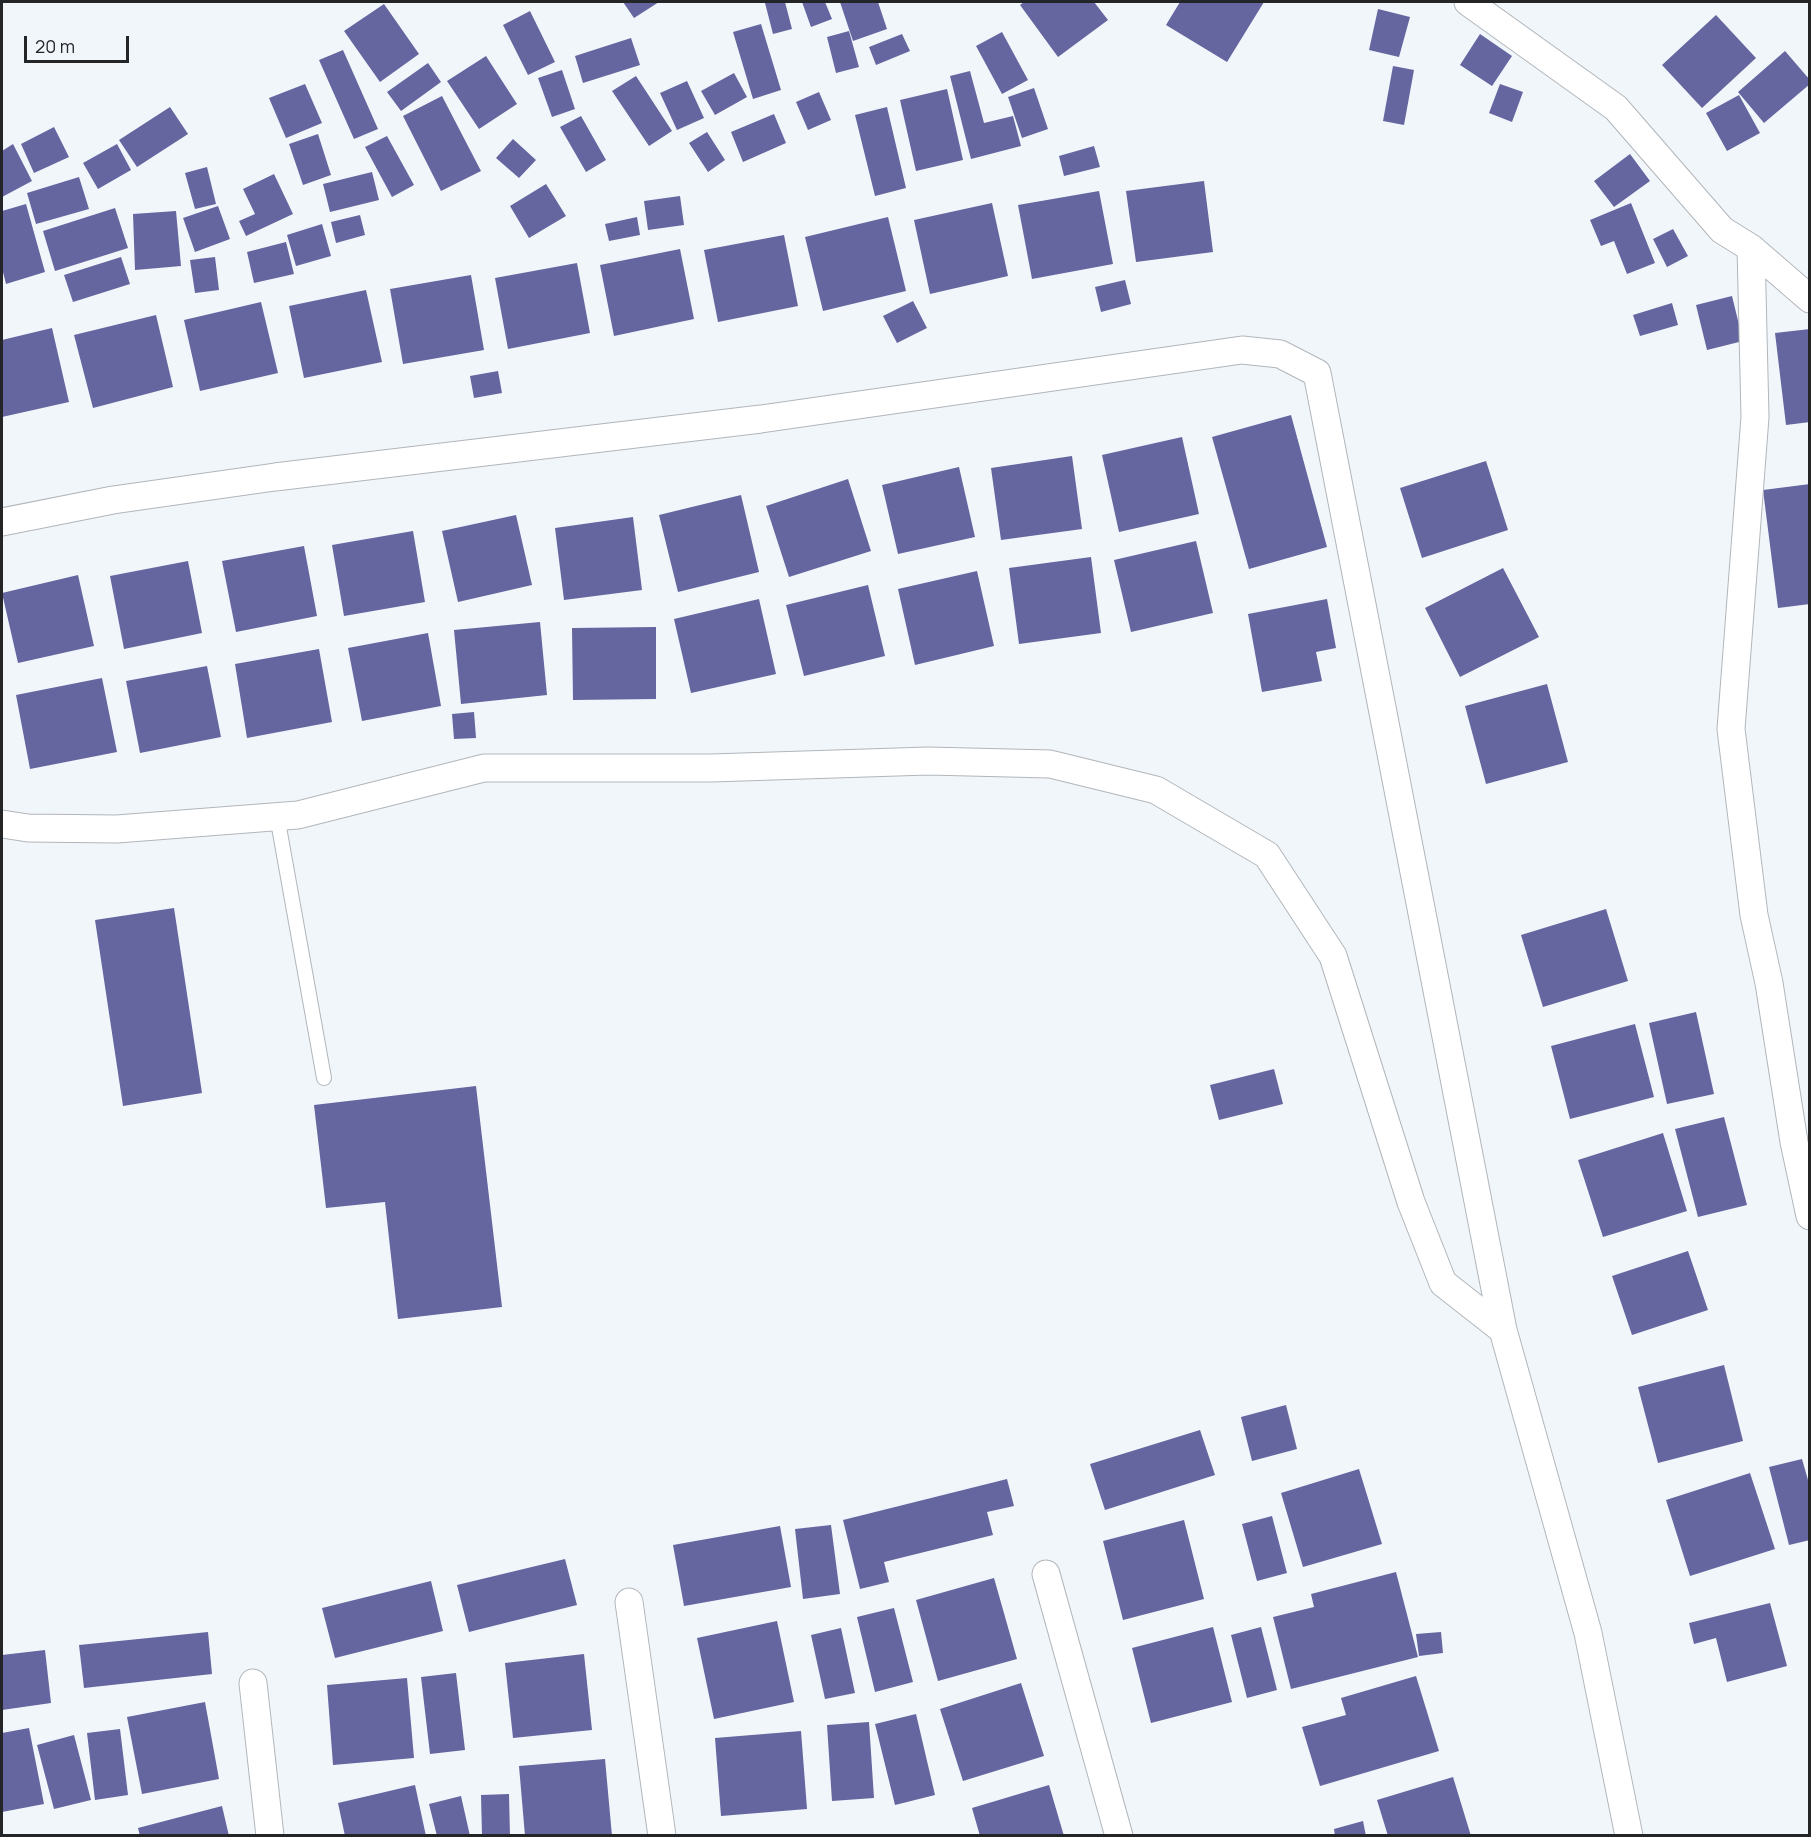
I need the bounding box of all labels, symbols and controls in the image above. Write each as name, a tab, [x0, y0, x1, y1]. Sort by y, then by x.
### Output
scale bar	[27, 24, 132, 62]
text: 20 m	[35, 34, 75, 58]

